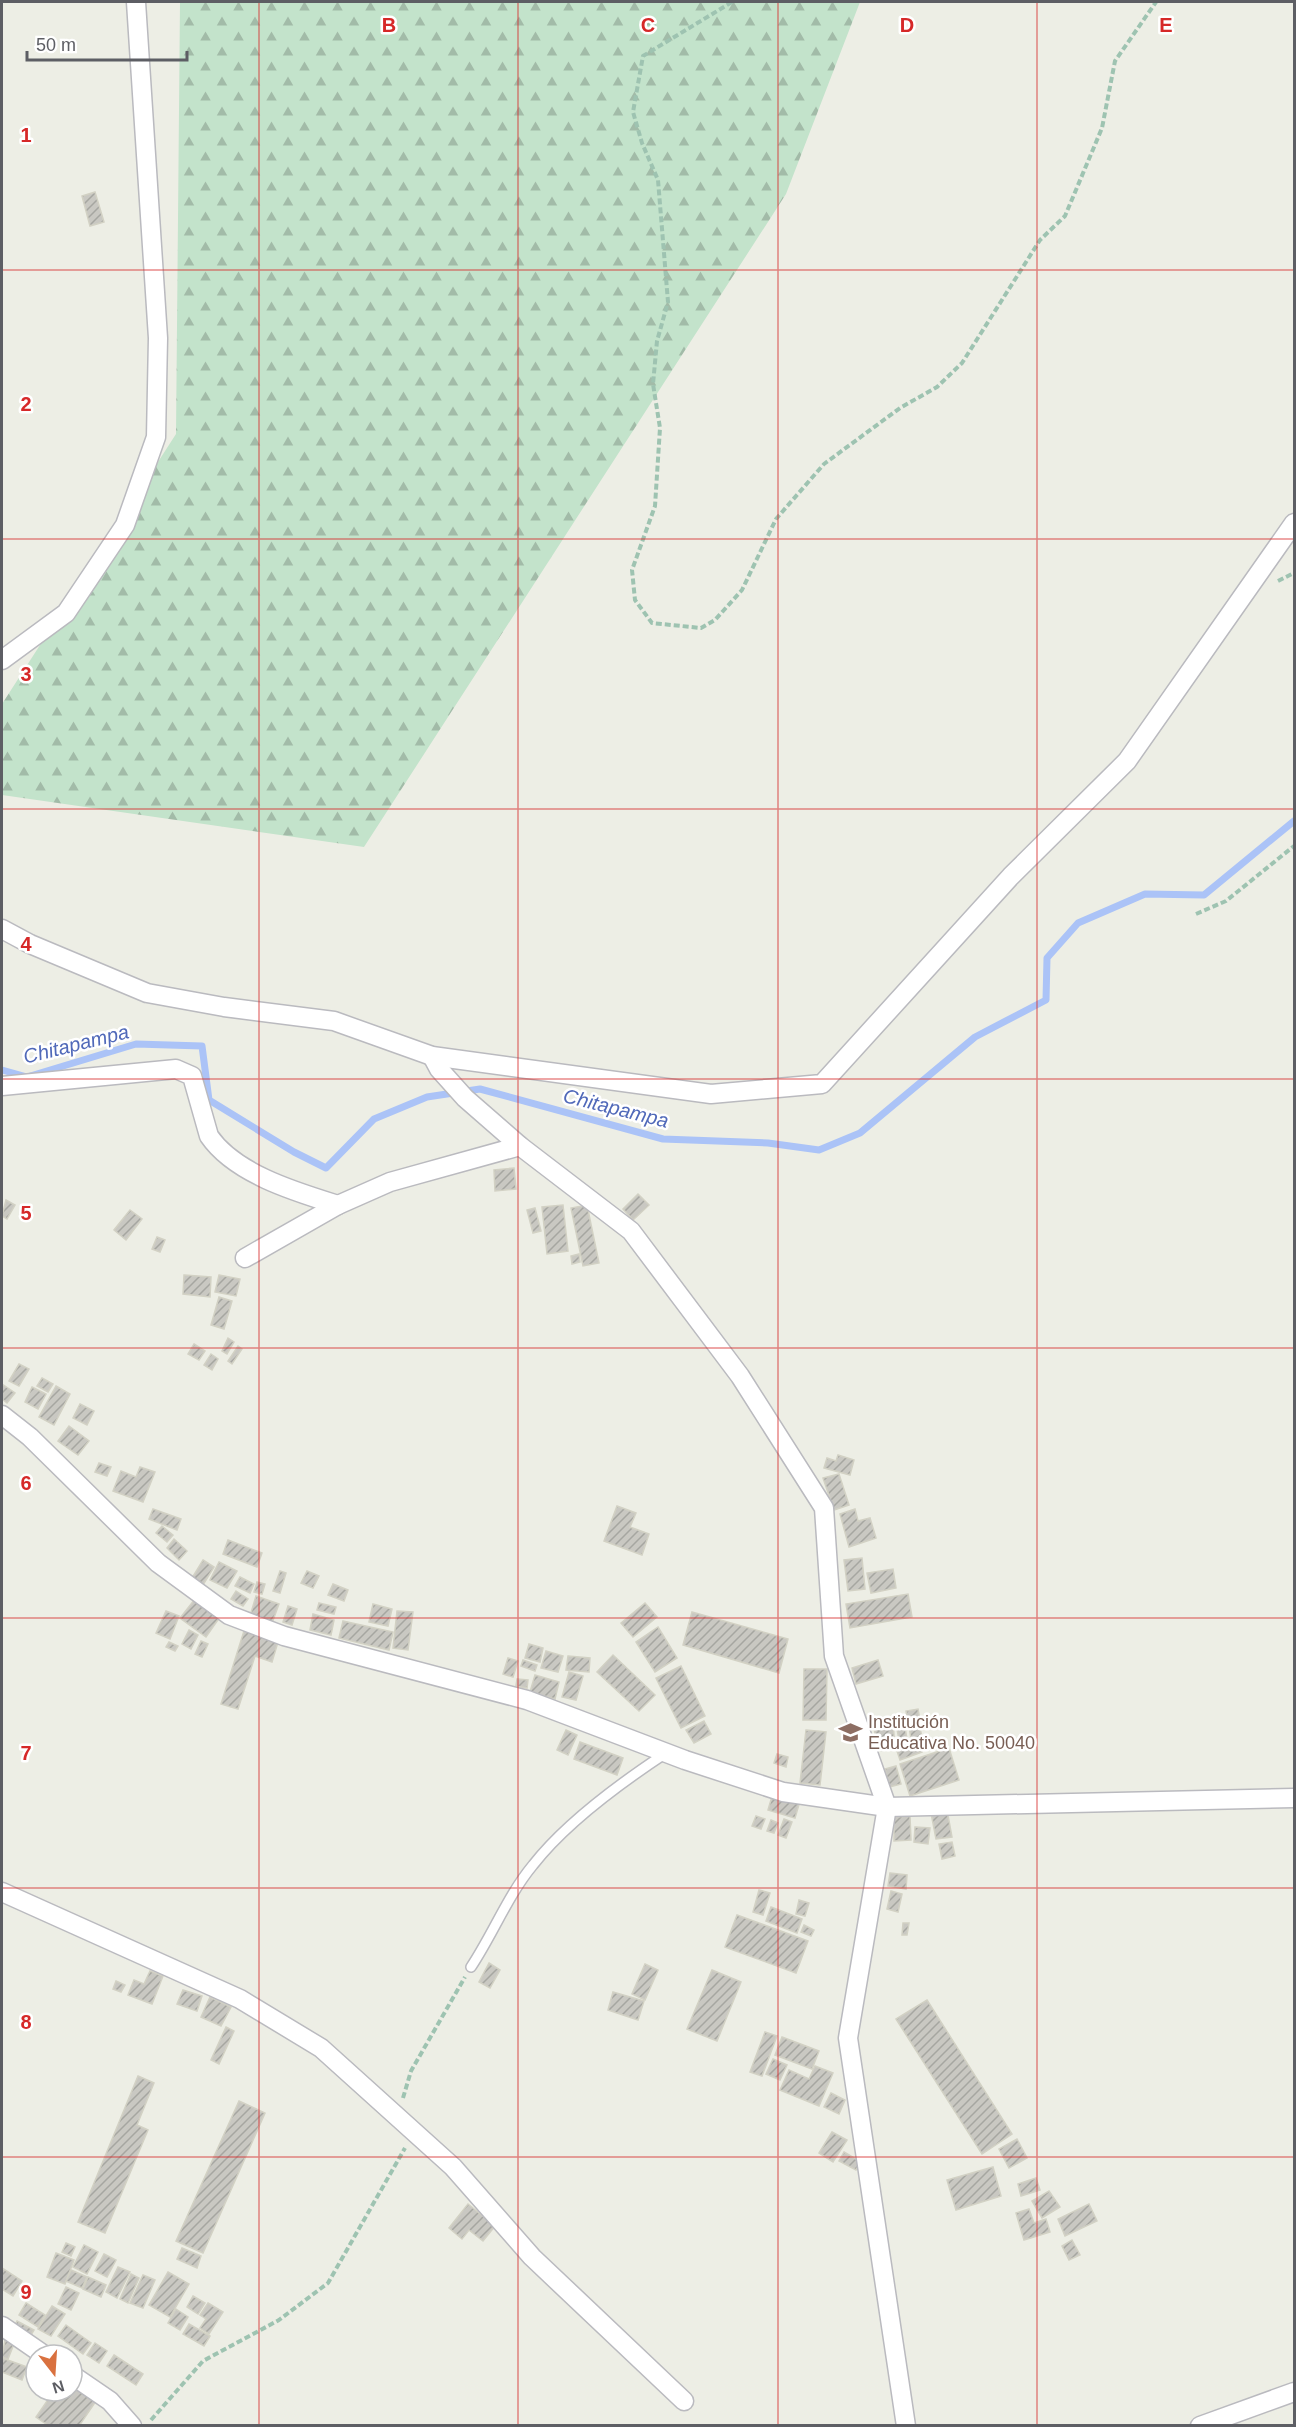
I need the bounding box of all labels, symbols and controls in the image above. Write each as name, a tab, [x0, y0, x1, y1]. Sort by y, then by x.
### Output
text: B	[382, 14, 396, 36]
text: C	[641, 14, 655, 36]
text: D	[900, 14, 914, 36]
text: E	[1159, 14, 1173, 36]
scale bar	[27, 24, 188, 62]
text: 50 m	[36, 35, 76, 55]
text: 1	[20, 124, 32, 146]
text: 2	[20, 393, 32, 415]
text: 3	[20, 663, 32, 685]
text: 4	[20, 933, 32, 955]
water label: Chitapampa	[21, 1020, 131, 1068]
water label: Chitapampa	[561, 1084, 671, 1132]
text: 5	[20, 1202, 32, 1224]
text: 6	[20, 1472, 32, 1494]
place label: Institución Educativa No. 50040	[868, 1712, 1035, 1753]
school or university icon: Institución Educativa No. 50040	[837, 1719, 863, 1745]
text: 7	[20, 1742, 32, 1764]
text: 8	[20, 2011, 32, 2033]
text: 9	[20, 2281, 32, 2303]
north arrow	[24, 2343, 84, 2403]
text: N	[50, 2377, 66, 2397]

